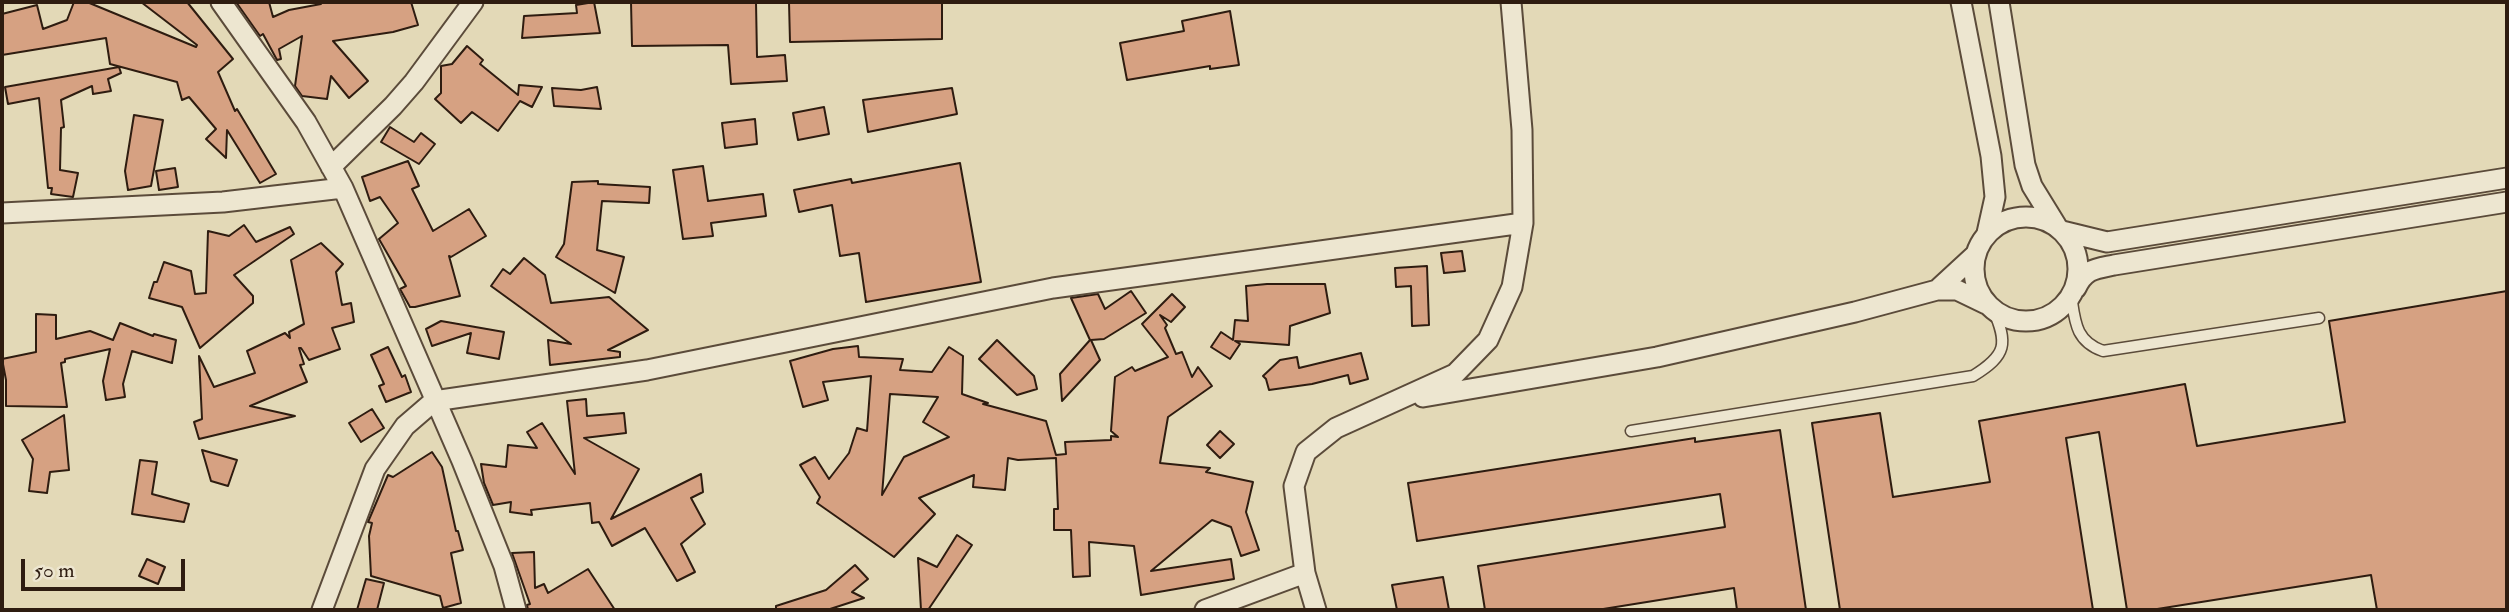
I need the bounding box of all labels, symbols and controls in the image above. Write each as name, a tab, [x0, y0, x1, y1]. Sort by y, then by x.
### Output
scale bar	[24, 546, 189, 590]
text: 50 m	[34, 557, 75, 584]

